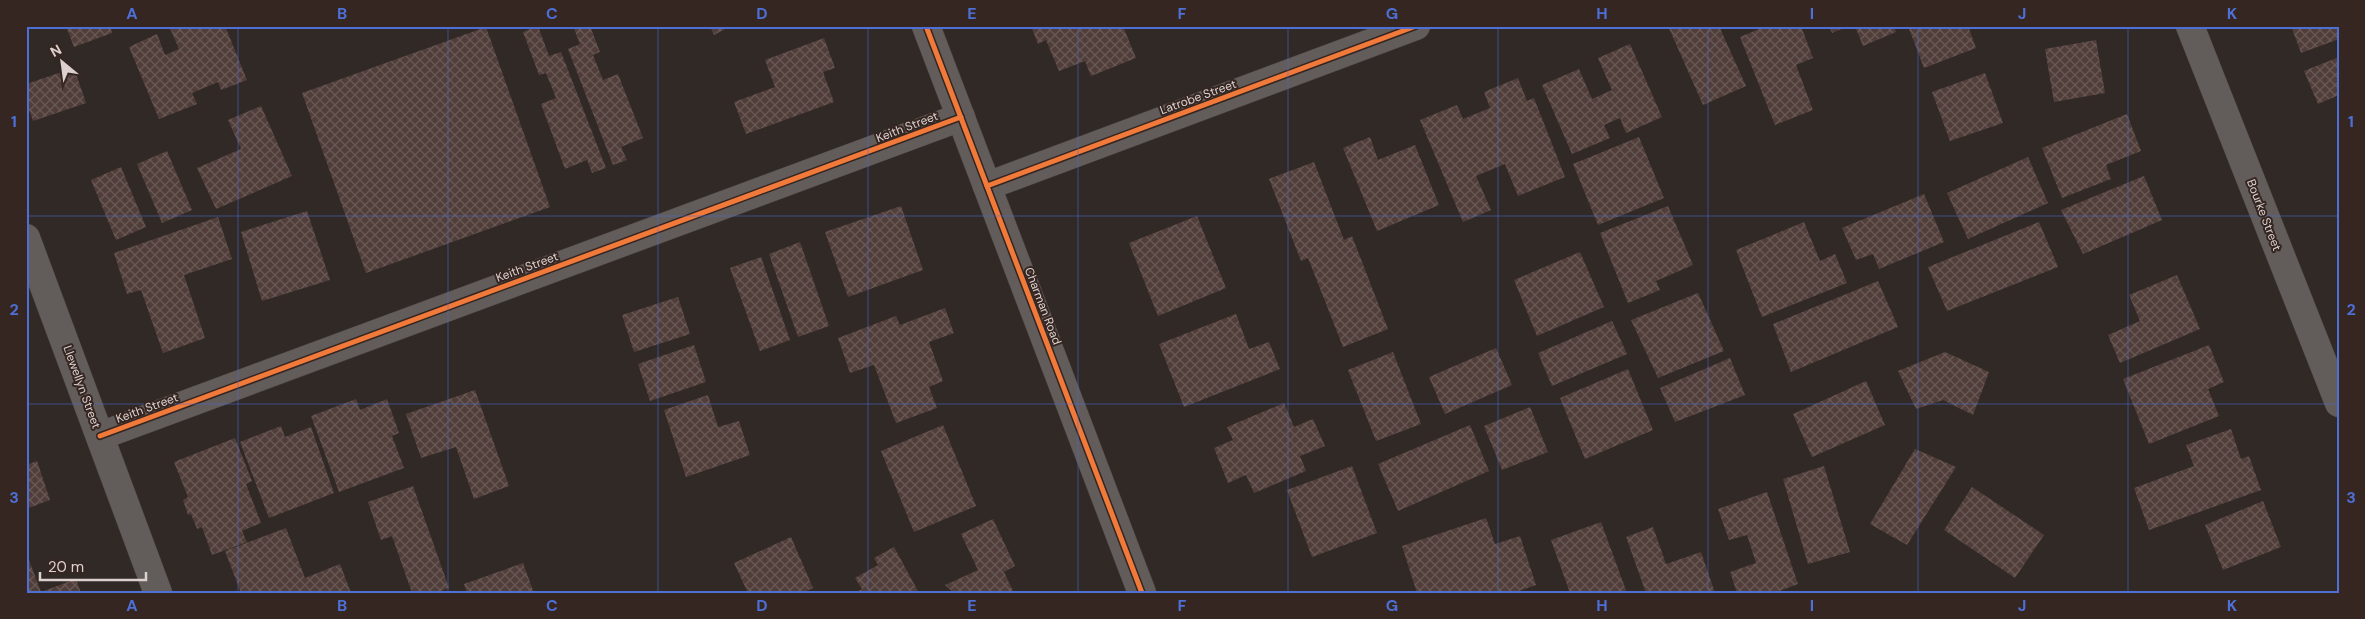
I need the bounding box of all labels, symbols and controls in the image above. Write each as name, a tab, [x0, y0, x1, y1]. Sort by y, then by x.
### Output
text: A	[126, 3, 138, 24]
text: B	[337, 3, 347, 24]
text: C	[546, 3, 558, 24]
text: D	[756, 3, 768, 24]
text: E	[967, 3, 977, 24]
text: F	[1178, 3, 1187, 24]
text: G	[1386, 3, 1398, 24]
text: H	[1596, 3, 1608, 24]
text: I	[1810, 3, 1814, 24]
text: J	[2018, 3, 2026, 24]
text: K	[2227, 3, 2238, 24]
north arrow	[38, 38, 88, 88]
text: N	[47, 40, 65, 61]
street label: Latrobe Street	[1158, 76, 1239, 118]
street label: Keith Street	[874, 108, 941, 146]
text: 1	[11, 111, 17, 132]
text: 1	[2348, 111, 2354, 132]
street label: Bourke Street	[2243, 177, 2285, 253]
street label: Keith Street	[494, 248, 561, 286]
street label: Charman Road	[1021, 265, 1065, 347]
text: 2	[9, 299, 19, 320]
text: 2	[2346, 299, 2356, 320]
street label: Llewellyn Street	[60, 343, 105, 431]
street label: Keith Street	[114, 389, 181, 427]
text: 3	[9, 487, 19, 508]
text: 3	[2346, 487, 2356, 508]
scale bar	[40, 549, 146, 581]
text: 20 m	[48, 557, 84, 577]
text: A	[126, 595, 138, 616]
text: B	[337, 595, 347, 616]
text: C	[546, 595, 558, 616]
text: D	[756, 595, 768, 616]
text: E	[967, 595, 977, 616]
text: F	[1178, 595, 1187, 616]
text: G	[1386, 595, 1398, 616]
text: H	[1596, 595, 1608, 616]
text: I	[1810, 595, 1814, 616]
text: J	[2018, 595, 2026, 616]
text: K	[2227, 595, 2238, 616]

